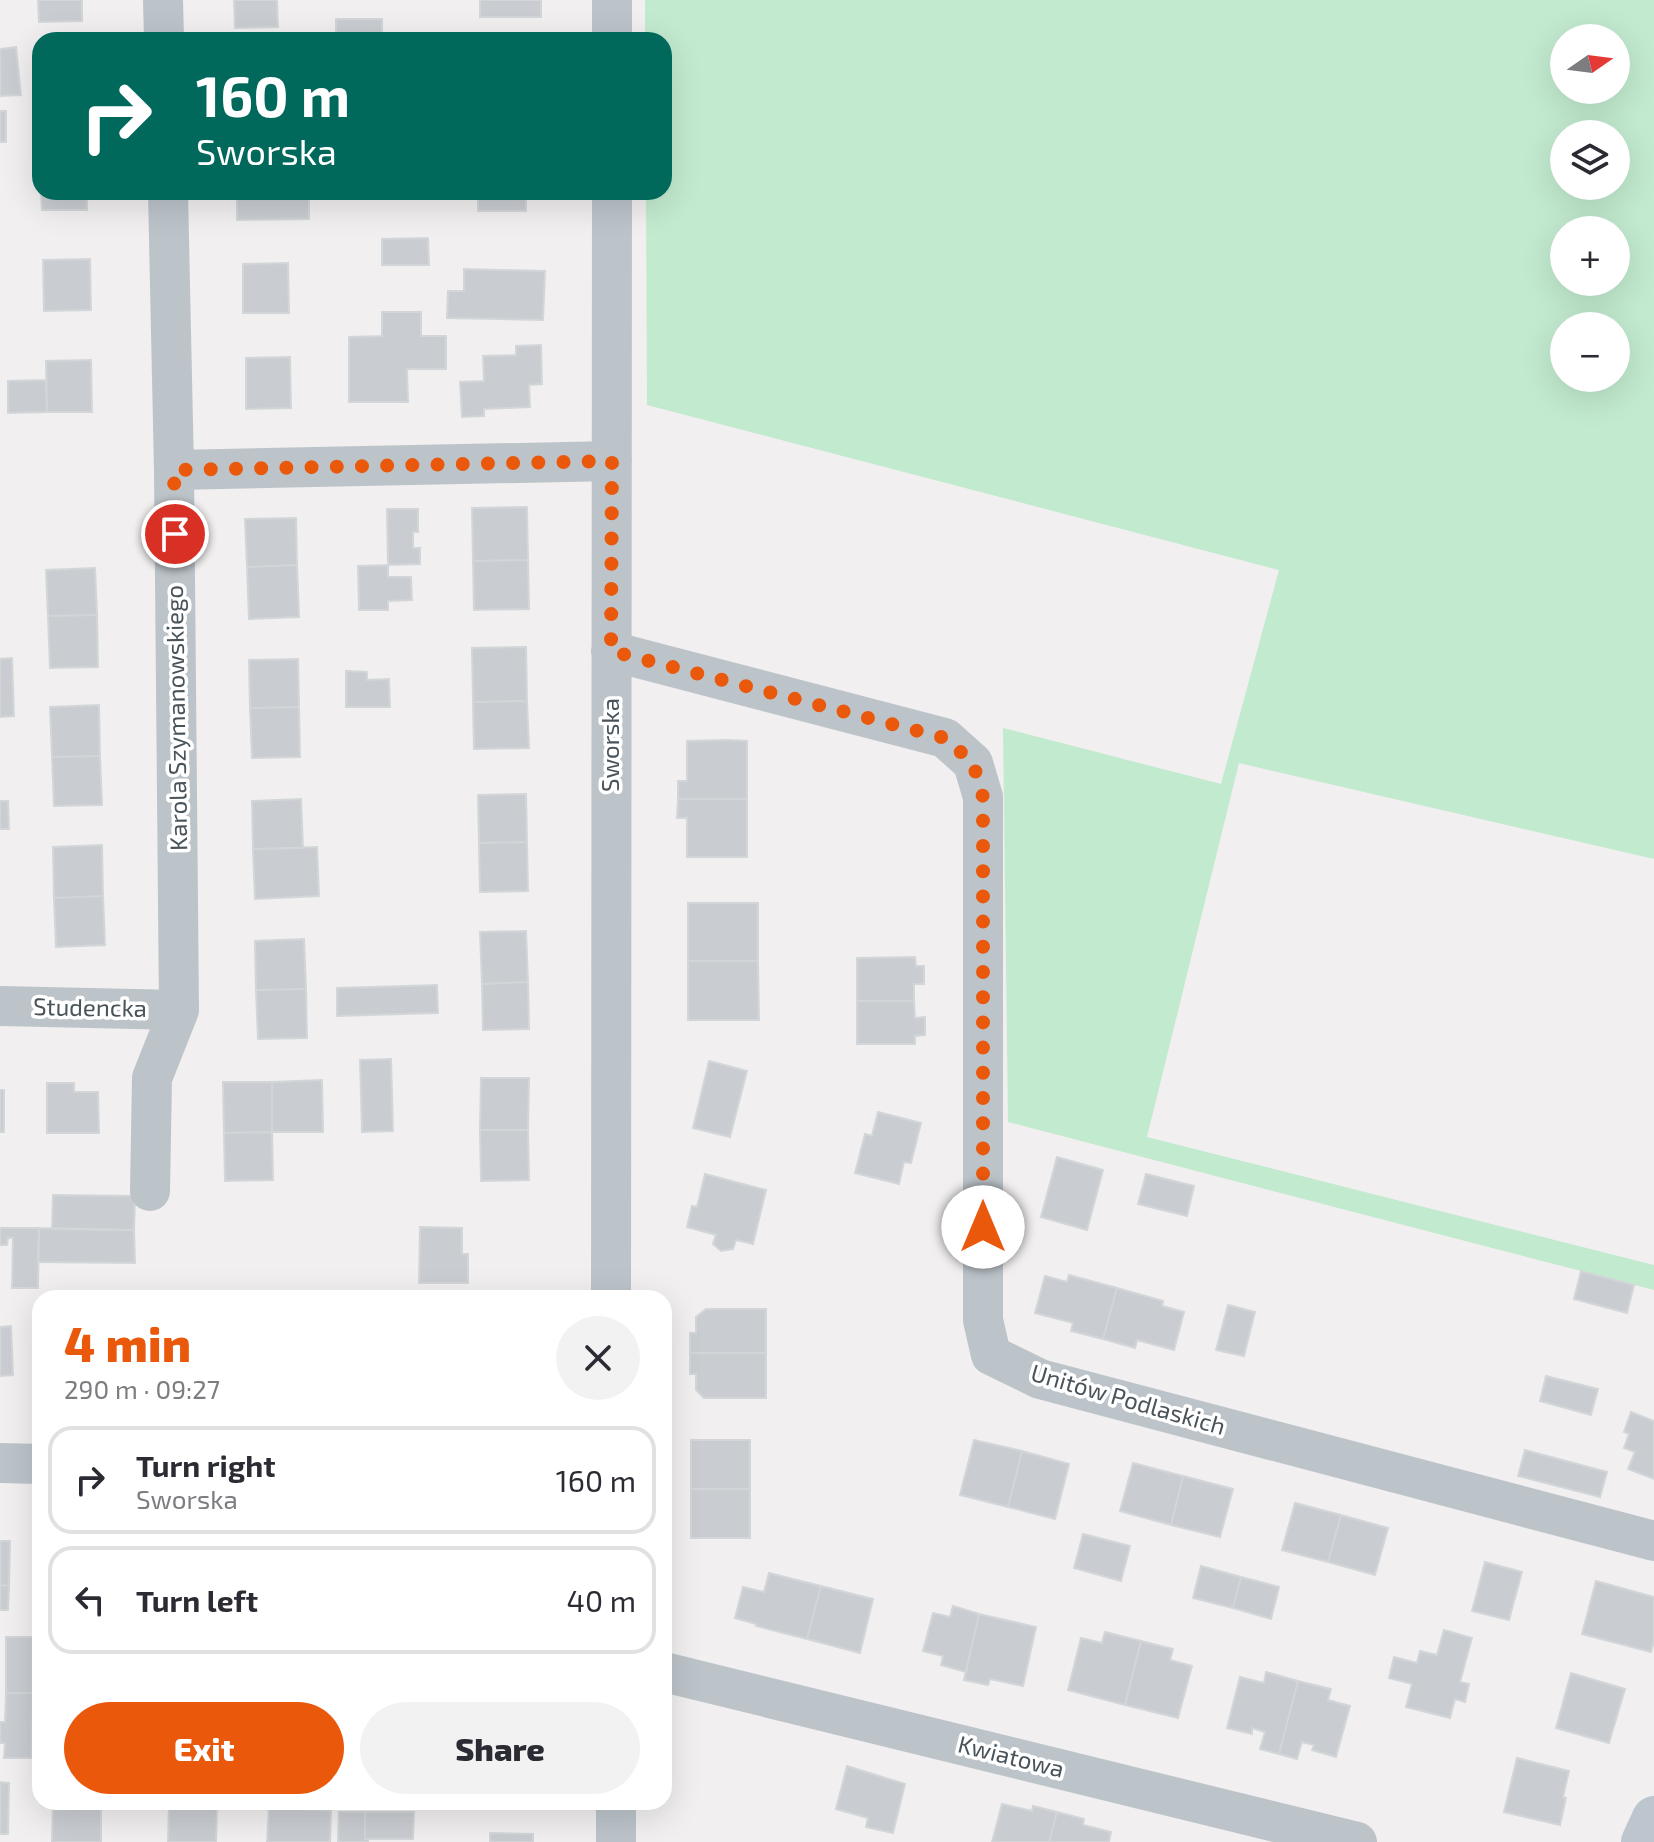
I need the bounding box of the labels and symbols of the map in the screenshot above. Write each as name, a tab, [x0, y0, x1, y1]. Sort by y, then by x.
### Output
north arrow	[1550, 24, 1630, 104]
pin	[141, 500, 209, 568]
street label: Karola Szymanowskiego	[159, 585, 192, 851]
street label: Sworska	[595, 698, 624, 792]
street label: Studencka	[33, 991, 147, 1022]
position arrow	[941, 1185, 1025, 1269]
street label: Unitów Podlaskich	[1028, 1357, 1229, 1440]
street label: Kwiatowa	[955, 1728, 1067, 1783]

